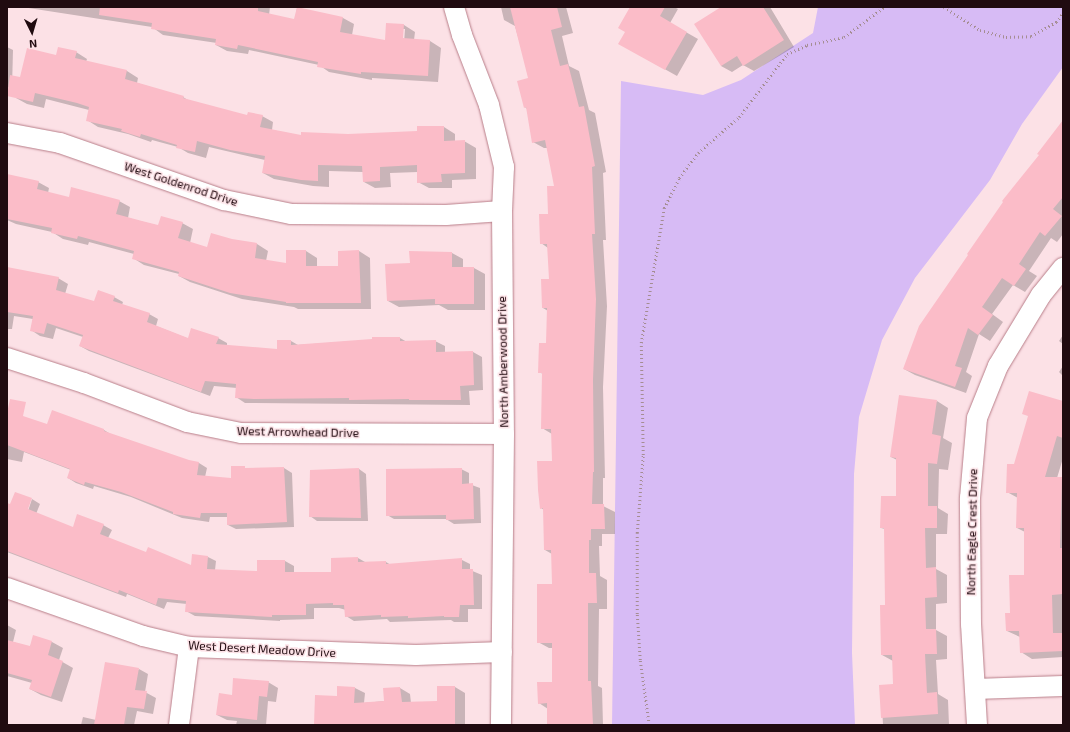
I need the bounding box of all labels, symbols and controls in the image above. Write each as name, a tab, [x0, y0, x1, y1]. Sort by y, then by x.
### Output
north arrow	[12, 12, 52, 52]
text: N	[29, 38, 38, 51]
street label: West Goldenrod Drive	[122, 159, 240, 209]
street label: North Amberwood Drive	[495, 296, 511, 428]
street label: West Arrowhead Drive	[237, 424, 359, 440]
street label: North Eagle Crest Drive	[964, 469, 980, 595]
street label: West Desert Meadow Drive	[188, 638, 336, 660]

